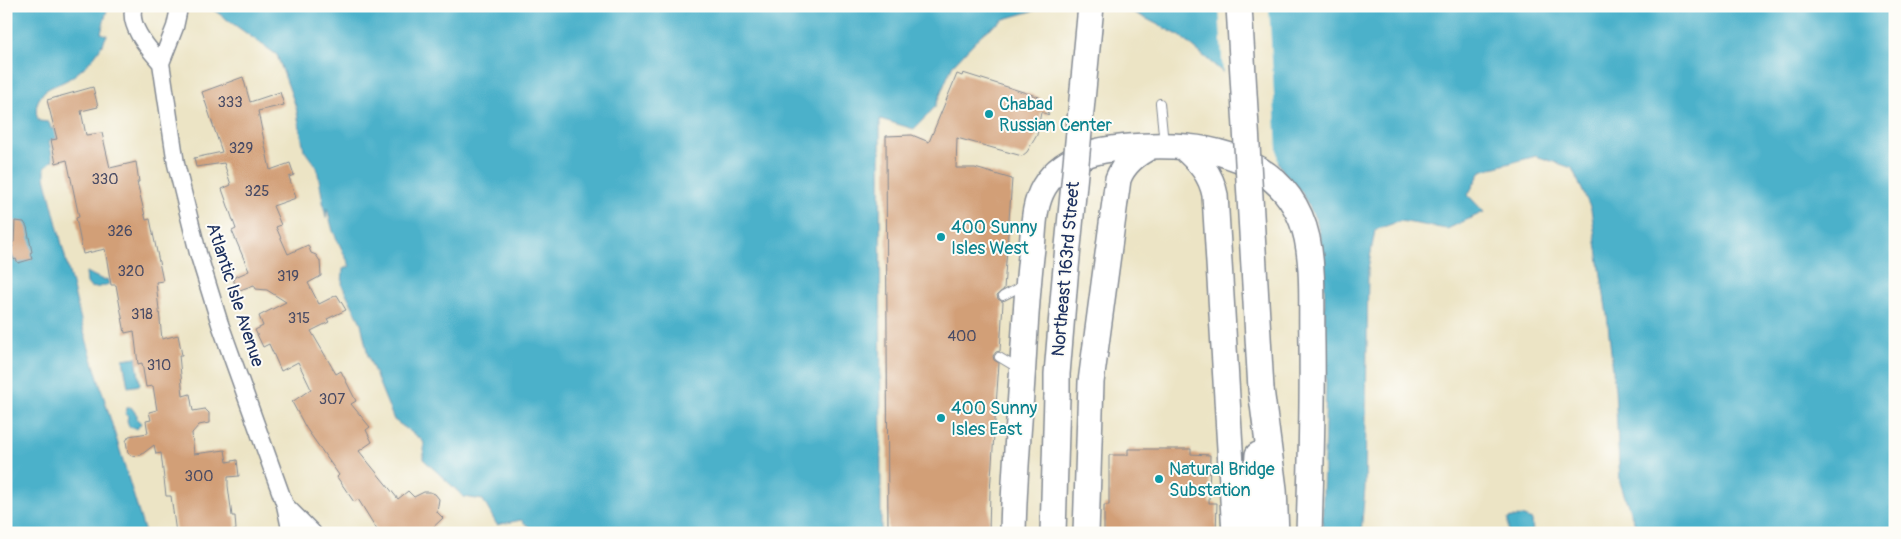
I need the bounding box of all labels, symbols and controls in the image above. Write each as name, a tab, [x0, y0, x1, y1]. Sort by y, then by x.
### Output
house number: 333	[217, 93, 243, 112]
place label: Chabad Russian Center	[999, 93, 1112, 137]
marker: Chabad Russian Center	[983, 108, 995, 120]
house number: 329	[229, 139, 253, 158]
house number: 330	[92, 170, 119, 189]
street label: Northeast 163rd Street	[1047, 180, 1085, 357]
house number: 325	[245, 182, 269, 201]
place label: 400 Sunny Isles West	[951, 216, 1037, 260]
street label: Atlantic Isle Avenue	[201, 220, 269, 370]
house number: 326	[107, 222, 133, 241]
marker: 400 Sunny Isles West	[935, 231, 947, 243]
house number: 320	[117, 262, 145, 281]
house number: 319	[277, 267, 299, 286]
house number: 318	[131, 305, 153, 324]
house number: 315	[288, 309, 310, 328]
house number: 400	[947, 327, 977, 346]
house number: 310	[147, 356, 171, 375]
house number: 307	[319, 390, 345, 409]
place label: 400 Sunny Isles East	[951, 397, 1037, 441]
marker: 400 Sunny Isles East	[935, 412, 947, 424]
place label: Natural Bridge Substation	[1169, 458, 1275, 502]
house number: 300	[185, 467, 213, 486]
marker: Natural Bridge Substation	[1153, 473, 1165, 485]

